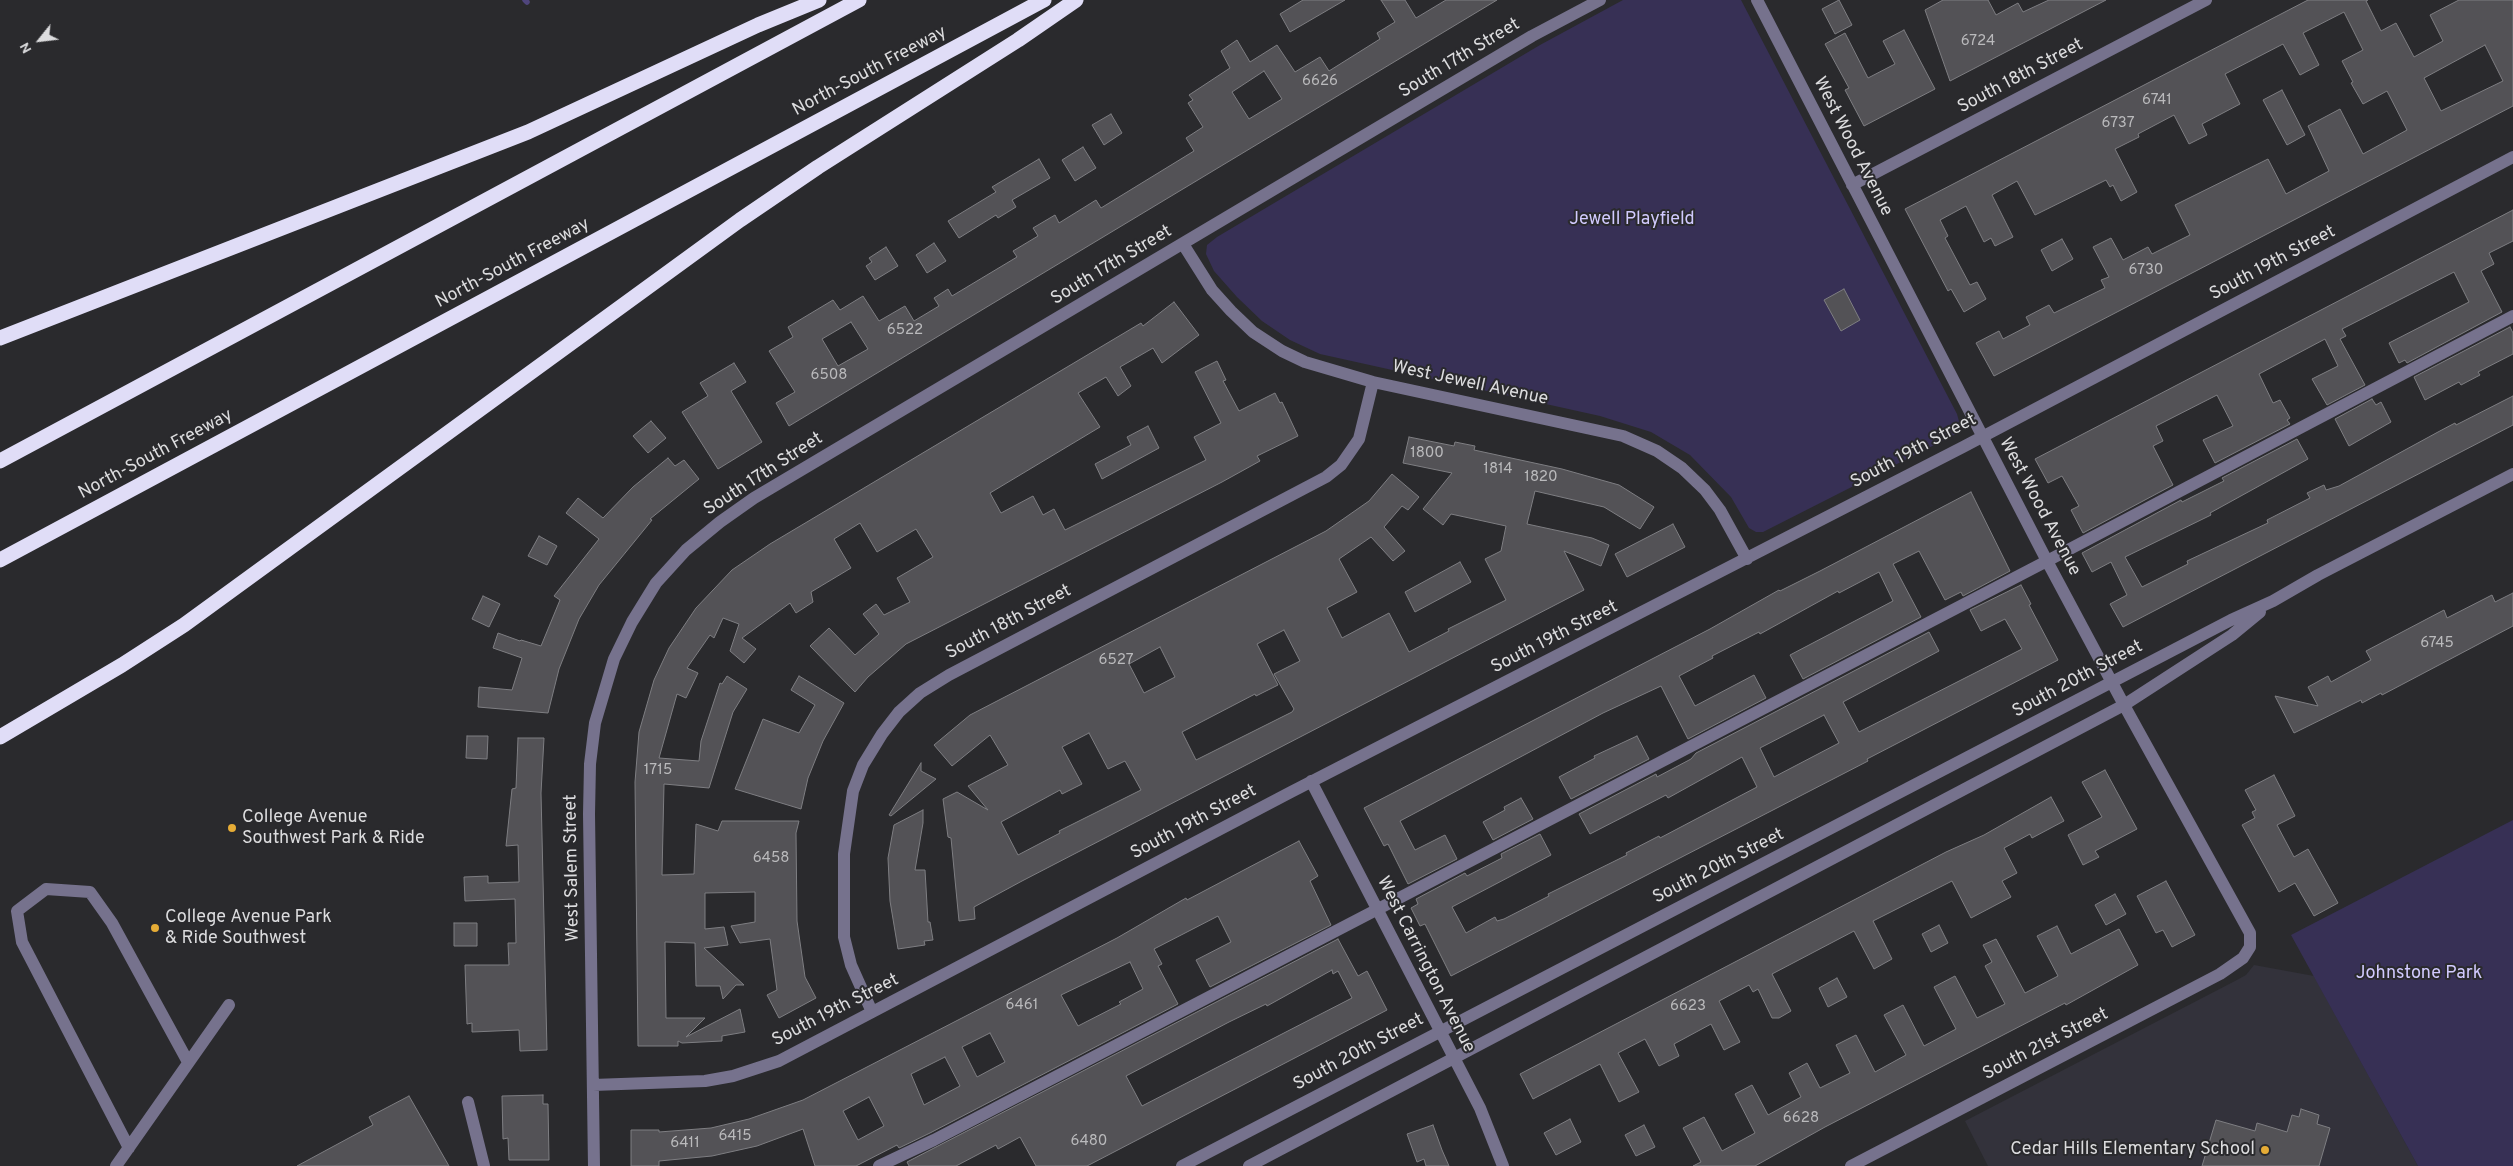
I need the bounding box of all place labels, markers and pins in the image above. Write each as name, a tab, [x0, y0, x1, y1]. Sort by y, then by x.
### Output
place label: College Avenue Southwest Park & Ride	[242, 807, 425, 850]
marker: College Avenue Southwest Park & Ride	[226, 822, 238, 834]
place label: College Avenue Park & Ride Southwest	[165, 907, 332, 950]
marker: College Avenue Park & Ride Southwest	[149, 922, 161, 934]
place label: Cedar Hills Elementary School	[2010, 1139, 2255, 1161]
marker: Cedar Hills Elementary School	[2259, 1144, 2271, 1156]

